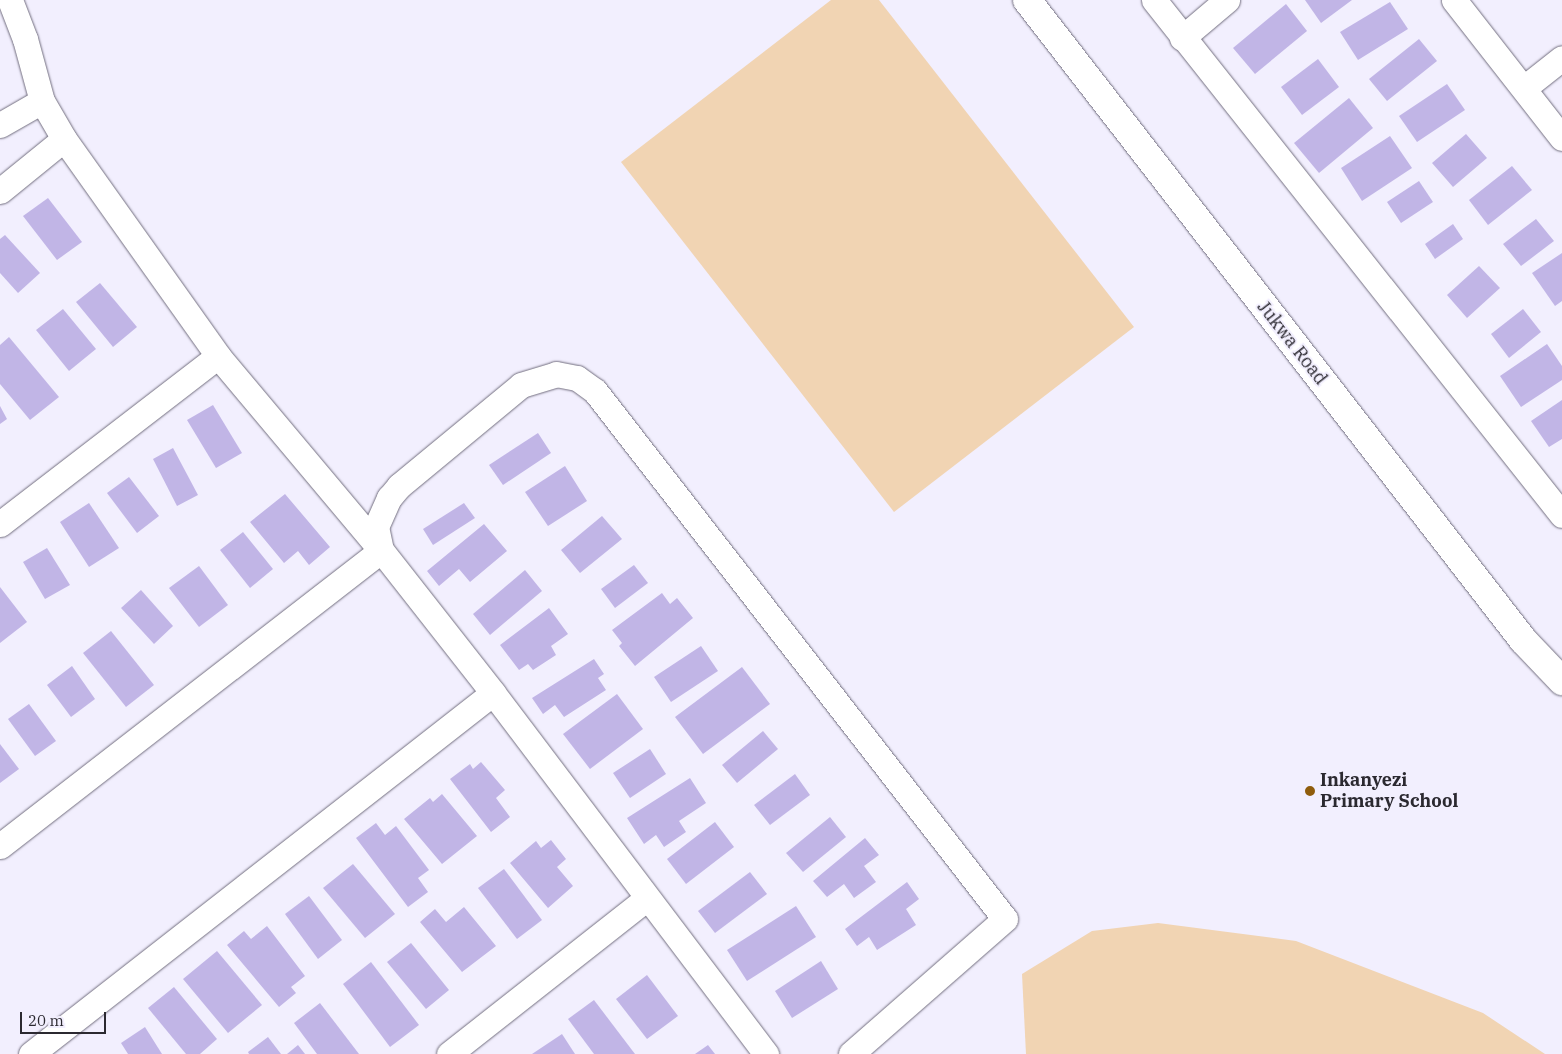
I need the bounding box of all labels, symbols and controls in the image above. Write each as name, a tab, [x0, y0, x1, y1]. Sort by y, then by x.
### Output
street label: Jukwa Road	[1253, 297, 1331, 389]
place label: Inkanyezi Primary School	[1320, 770, 1458, 812]
marker: Inkanyezi Primary School	[1304, 785, 1316, 797]
scale bar	[22, 1002, 109, 1034]
text: 20 m	[28, 1011, 64, 1030]

